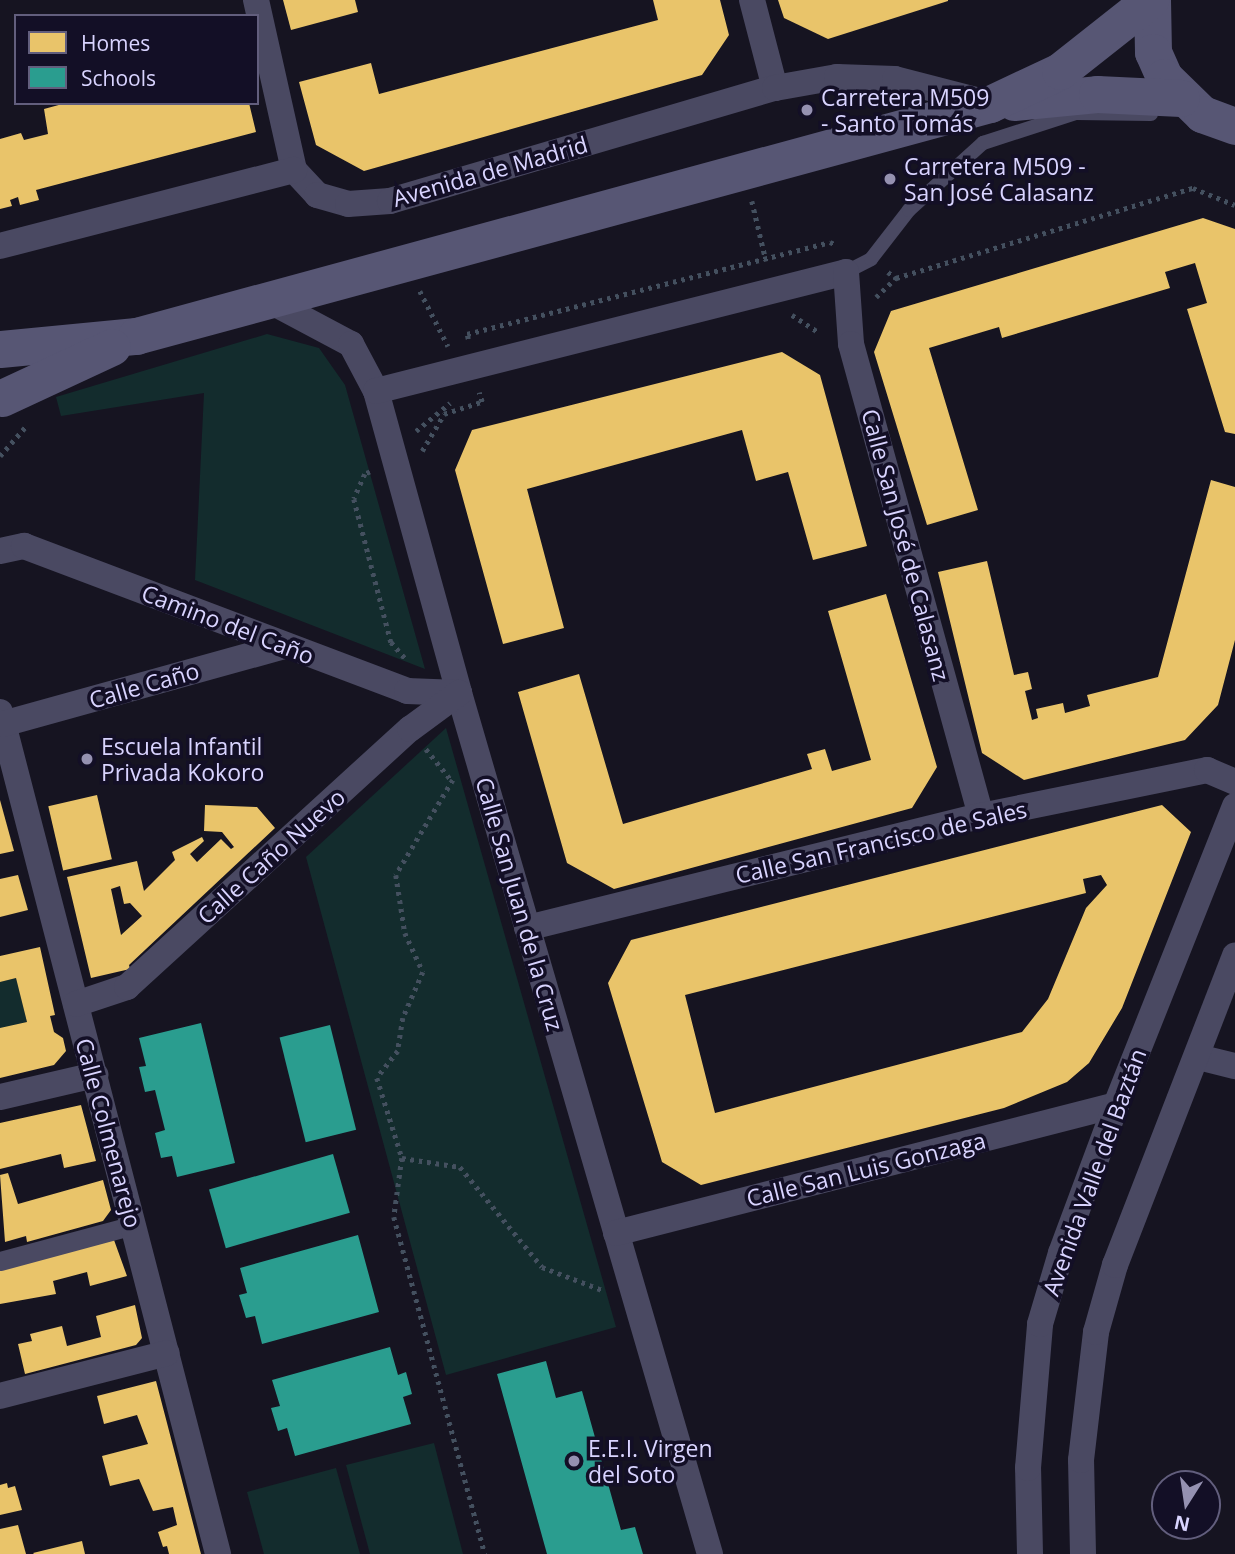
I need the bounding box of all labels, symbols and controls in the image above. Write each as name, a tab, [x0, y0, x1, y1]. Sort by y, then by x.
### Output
legend	[14, 14, 259, 105]
text: Homes	[81, 29, 150, 57]
text: Schools	[81, 64, 156, 92]
place label: Carretera M509 - Santo Tomás	[821, 83, 989, 137]
marker: Carretera M509 - Santo Tomás	[799, 102, 815, 118]
street label: Avenida de Madrid	[389, 130, 591, 212]
place label: Carretera M509 - San José Calasanz	[904, 152, 1094, 206]
marker: Carretera M509 - San José Calasanz	[882, 171, 898, 187]
street label: Calle San José de Calasanz	[856, 406, 956, 684]
street label: Camino del Caño	[138, 578, 318, 670]
street label: Calle Caño	[86, 656, 202, 714]
place label: Escuela Infantil Privada Kokoro	[101, 732, 264, 786]
marker: Escuela Infantil Privada Kokoro	[79, 751, 95, 767]
street label: Calle San Juan de la Cruz	[471, 774, 569, 1034]
street label: Calle Caño Nuevo	[192, 783, 350, 929]
street label: Calle San Francisco de Sales	[733, 795, 1029, 889]
street label: Calle Colmenarejo	[70, 1035, 148, 1231]
street label: Avenida Valle del Baztán	[1036, 1045, 1152, 1299]
street label: Calle San Luis Gonzaga	[744, 1126, 988, 1212]
place label: E.E.I. Virgen del Soto	[588, 1434, 713, 1488]
marker: E.E.I. Virgen del Soto	[566, 1453, 582, 1469]
north arrow	[1151, 1470, 1221, 1540]
text: N	[1172, 1509, 1192, 1538]

